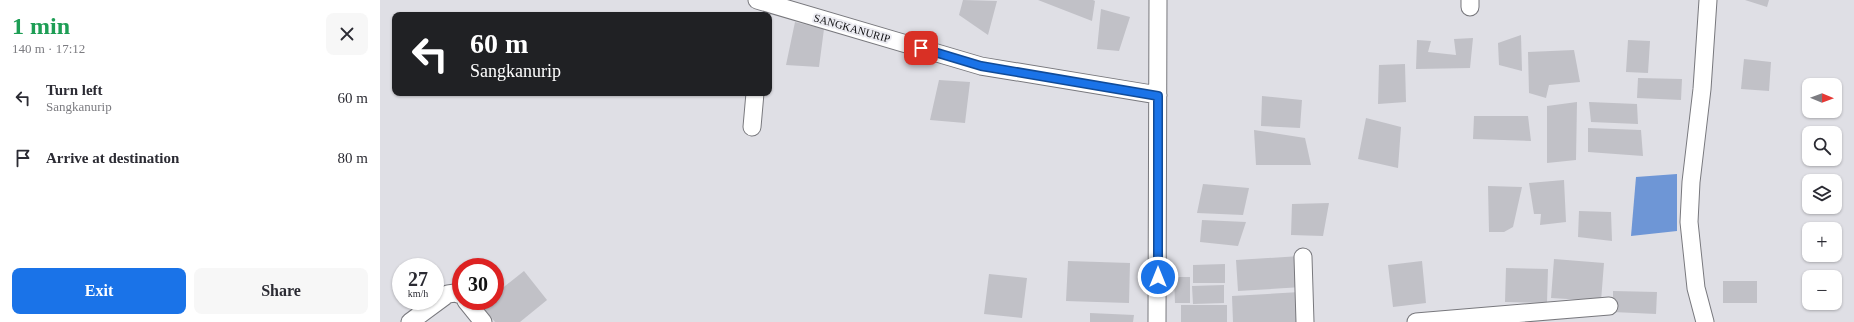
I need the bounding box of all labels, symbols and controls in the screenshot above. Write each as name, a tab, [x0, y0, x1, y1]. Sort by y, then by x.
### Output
street label: SANGKANURIP	[812, 11, 892, 45]
text: 1 min	[12, 13, 70, 39]
button: close	[326, 13, 368, 55]
icon: left	[404, 28, 456, 80]
text: 60 m	[470, 28, 528, 59]
pin	[904, 31, 938, 65]
icon: arrive	[910, 37, 932, 59]
text: 140 m · 17:12	[12, 41, 85, 56]
text: Sangkanurip	[470, 61, 561, 81]
north arrow	[1802, 78, 1842, 118]
map controls	[1802, 78, 1842, 310]
text: Turn left	[46, 82, 103, 98]
icon: left	[12, 87, 34, 109]
text: 60 m	[338, 90, 368, 106]
text: Sangkanurip	[46, 99, 112, 114]
button: search	[1802, 126, 1842, 166]
icon: arrive	[12, 147, 34, 169]
text: Arrive at destination	[46, 150, 179, 166]
text: 80 m	[338, 150, 368, 166]
button: layers	[1802, 174, 1842, 214]
button: +	[1802, 222, 1842, 262]
position arrow	[1137, 256, 1179, 298]
speed limit sign: 30	[452, 258, 504, 310]
button: Exit	[12, 268, 186, 314]
button: Share	[194, 268, 368, 314]
text: 27	[408, 268, 428, 290]
button: −	[1802, 270, 1842, 310]
text: km/h	[408, 288, 428, 299]

